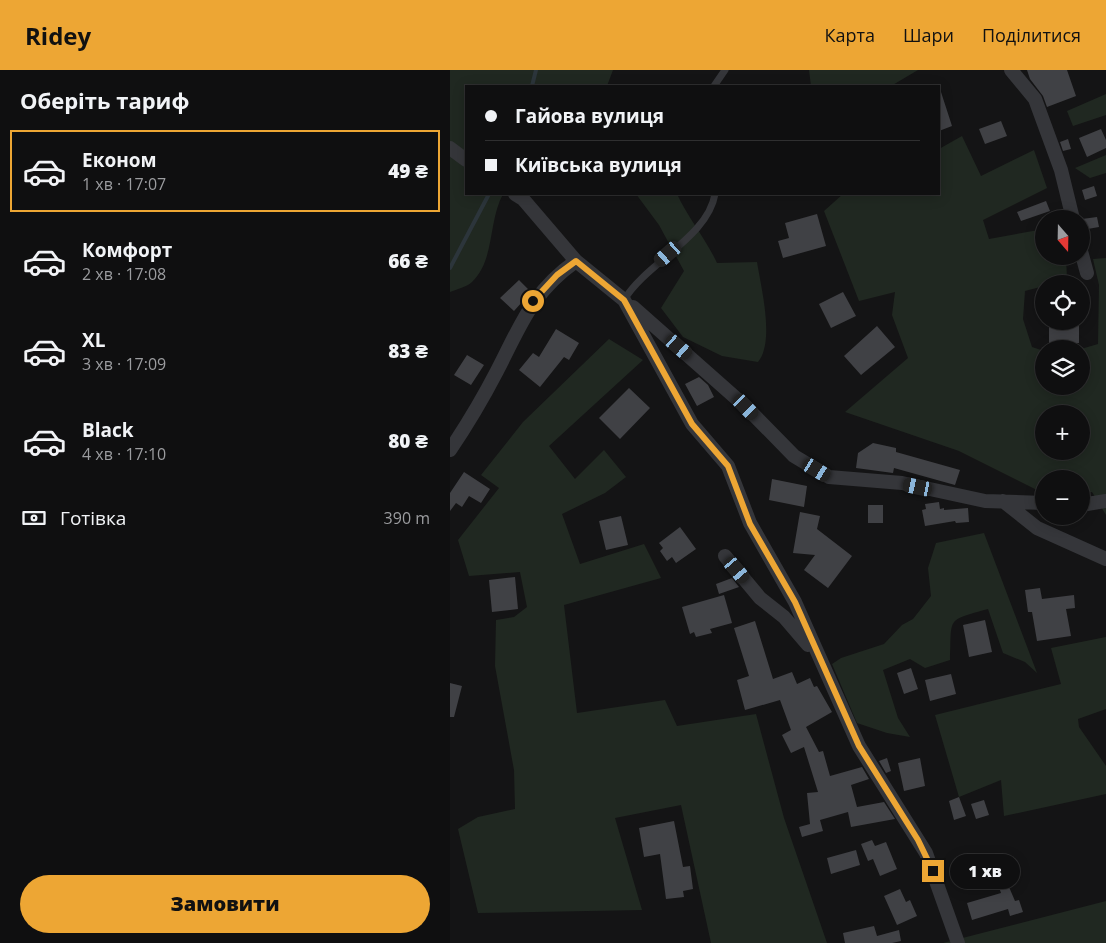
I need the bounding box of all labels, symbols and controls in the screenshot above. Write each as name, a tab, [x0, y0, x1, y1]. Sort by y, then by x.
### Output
text: Ridey	[25, 19, 91, 52]
text: Карта	[824, 23, 875, 47]
text: Шари	[903, 23, 954, 47]
text: Поділитися	[982, 23, 1081, 47]
text: Оберіть тариф	[20, 85, 189, 115]
text: Гайова вулиця	[515, 103, 664, 129]
text: Економ	[82, 147, 157, 173]
icon: car	[22, 149, 67, 194]
text: Київська вулиця	[515, 152, 682, 178]
text: 49 ₴	[388, 158, 428, 184]
text: 1 хв · 17:07	[82, 173, 166, 195]
north arrow	[1035, 210, 1090, 265]
map controls	[1035, 210, 1090, 525]
text: Комфорт	[82, 237, 172, 263]
car	[651, 238, 684, 270]
icon: car	[22, 239, 67, 284]
text: 66 ₴	[388, 248, 428, 274]
text: 2 хв · 17:08	[82, 263, 166, 285]
button: locate	[1035, 275, 1090, 330]
route start	[522, 290, 544, 312]
text: XL	[82, 327, 105, 353]
icon: car	[22, 329, 67, 374]
car	[662, 331, 695, 363]
text: 83 ₴	[388, 338, 428, 364]
button: layers	[1035, 340, 1090, 395]
text: 3 хв · 17:09	[82, 353, 166, 375]
car	[730, 391, 761, 423]
button: +	[1035, 405, 1090, 460]
text: Black	[82, 417, 134, 443]
icon: car	[22, 419, 67, 464]
text: 80 ₴	[388, 428, 428, 454]
text: 4 хв · 17:10	[82, 443, 166, 465]
car	[800, 456, 833, 484]
button: −	[1035, 470, 1090, 525]
car	[901, 477, 934, 497]
icon: cash	[20, 504, 48, 532]
text: Готівка	[60, 505, 126, 531]
text: 390 m	[384, 507, 430, 529]
car	[721, 554, 752, 586]
callout: 1 хв	[950, 854, 1020, 888]
route end	[922, 860, 944, 882]
text: 1 хв	[968, 860, 1002, 882]
button: Замовити	[20, 875, 430, 933]

